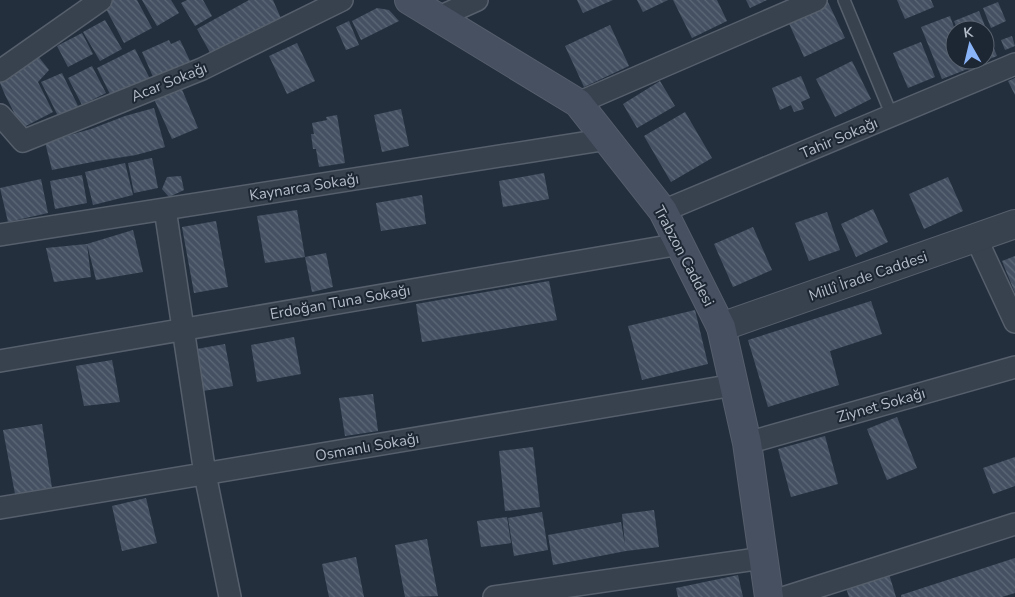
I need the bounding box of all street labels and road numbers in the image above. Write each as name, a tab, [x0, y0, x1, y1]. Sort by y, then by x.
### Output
street label: Acar Sokağı	[128, 58, 210, 106]
street label: Tahir Sokağı	[797, 113, 881, 163]
street label: Kaynarca Sokağı	[248, 168, 360, 206]
street label: Trabzon Caddesi	[649, 202, 719, 310]
street label: Millî İrade Caddesi	[806, 246, 930, 306]
street label: Erdoğan Tuna Sokağı	[268, 280, 412, 324]
street label: Ziynet Sokağı	[835, 383, 927, 427]
street label: Osmanlı Sokağı	[314, 428, 420, 466]

